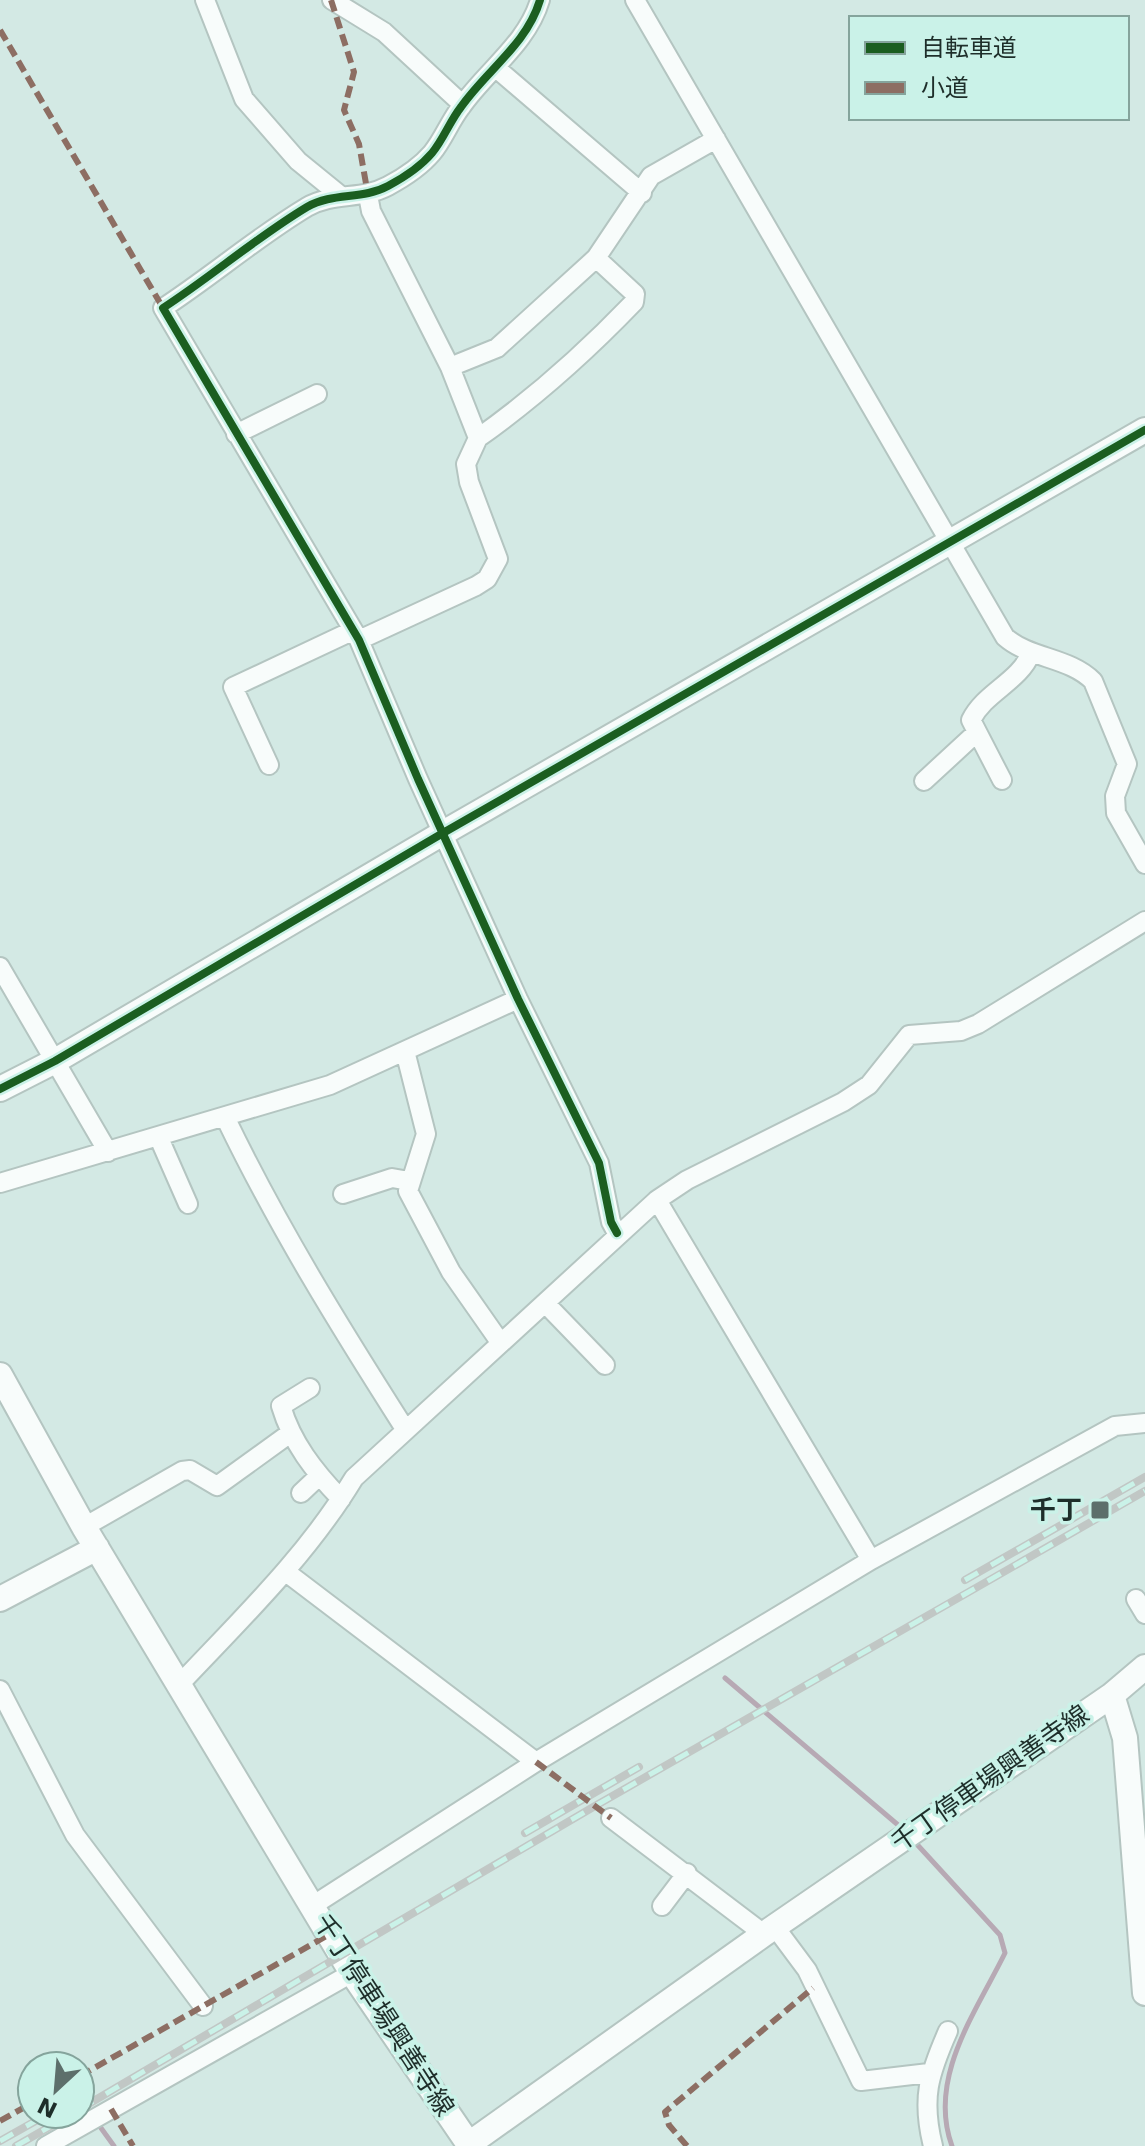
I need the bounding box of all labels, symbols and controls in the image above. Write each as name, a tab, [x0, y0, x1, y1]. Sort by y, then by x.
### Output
legend	[849, 16, 1129, 120]
text: 自転車道	[921, 34, 1017, 62]
text: 小道	[921, 74, 969, 102]
place label: 千丁	[1030, 1495, 1082, 1525]
marker: 千丁	[1089, 1499, 1111, 1521]
street label: 千丁停車場興善寺線	[886, 1699, 1094, 1857]
street label: 千丁停車場興善寺線	[308, 1909, 460, 2121]
north arrow	[16, 2050, 96, 2130]
text: N	[34, 2092, 61, 2123]

